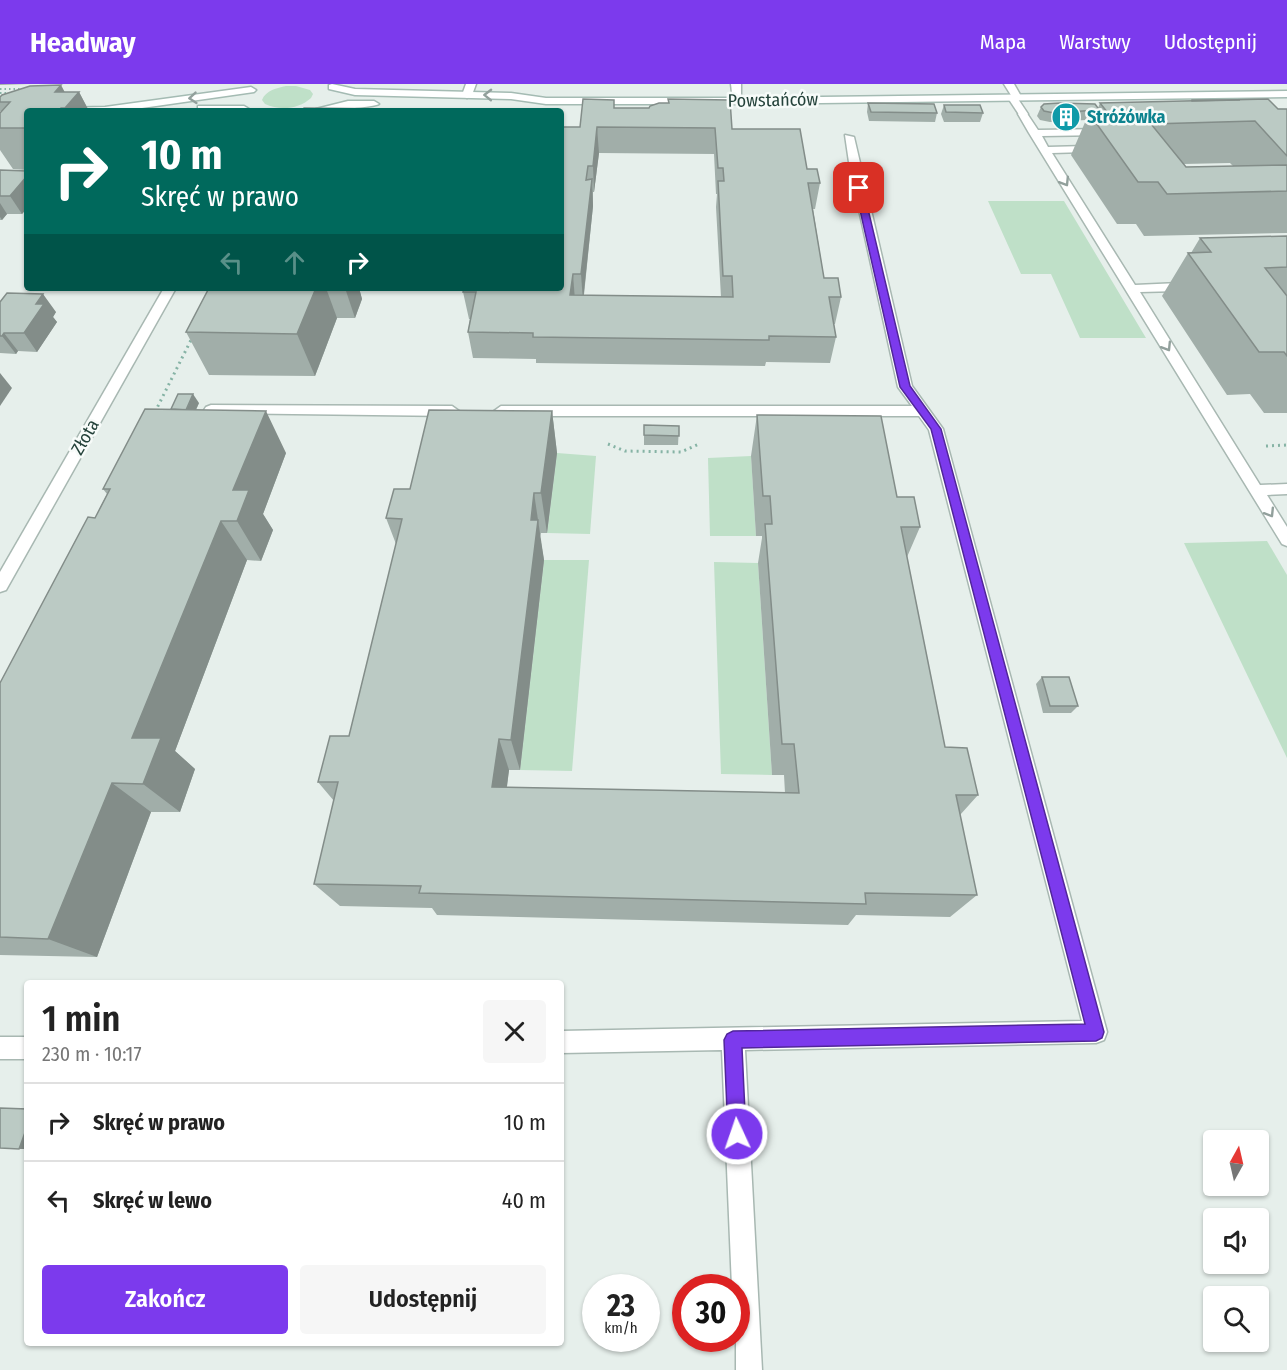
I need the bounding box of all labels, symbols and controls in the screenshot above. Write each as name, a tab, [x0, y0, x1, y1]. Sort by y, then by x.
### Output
text: Headway	[30, 26, 136, 59]
text: Mapa	[980, 29, 1026, 55]
text: Warstwy	[1059, 29, 1131, 55]
text: Udostępnij	[1164, 29, 1257, 55]
street label: Powstańców	[728, 88, 819, 112]
one-way arrow	[483, 89, 492, 102]
one-way arrow	[188, 91, 197, 104]
building icon: Stróżówka	[1050, 101, 1082, 133]
place label: Stróżówka	[1087, 106, 1165, 128]
text: 10 m	[141, 130, 222, 180]
icon: right	[42, 132, 120, 210]
pin	[833, 162, 884, 213]
icon: arrive	[842, 171, 875, 204]
one-way arrow	[1057, 176, 1069, 186]
text: Skręć w prawo	[141, 181, 299, 213]
icon: left	[215, 246, 248, 279]
icon: ahead	[278, 246, 311, 279]
icon: right	[341, 246, 374, 279]
one-way arrow	[1160, 341, 1172, 351]
street label: Złota	[66, 415, 104, 459]
one-way arrow	[1263, 507, 1275, 517]
text: 1 min	[42, 997, 120, 1041]
button: close	[483, 1000, 546, 1063]
text: 230 m · 10:17	[42, 1042, 141, 1066]
position arrow	[705, 1102, 769, 1166]
icon: right	[42, 1106, 75, 1139]
text: Skręć w prawo	[93, 1109, 225, 1136]
text: 10 m	[504, 1109, 546, 1136]
north arrow	[1203, 1130, 1269, 1196]
map controls	[1203, 1130, 1269, 1352]
icon: left	[42, 1184, 75, 1217]
text: Skręć w lewo	[93, 1187, 212, 1214]
text: 40 m	[502, 1187, 546, 1214]
button: sound	[1203, 1208, 1269, 1274]
button: Zakończ	[42, 1265, 288, 1334]
button: Udostępnij	[300, 1265, 546, 1334]
speed limit sign: 30	[672, 1274, 750, 1352]
button: search	[1203, 1286, 1269, 1352]
text: 23	[607, 1288, 635, 1324]
text: km/h	[604, 1319, 638, 1337]

